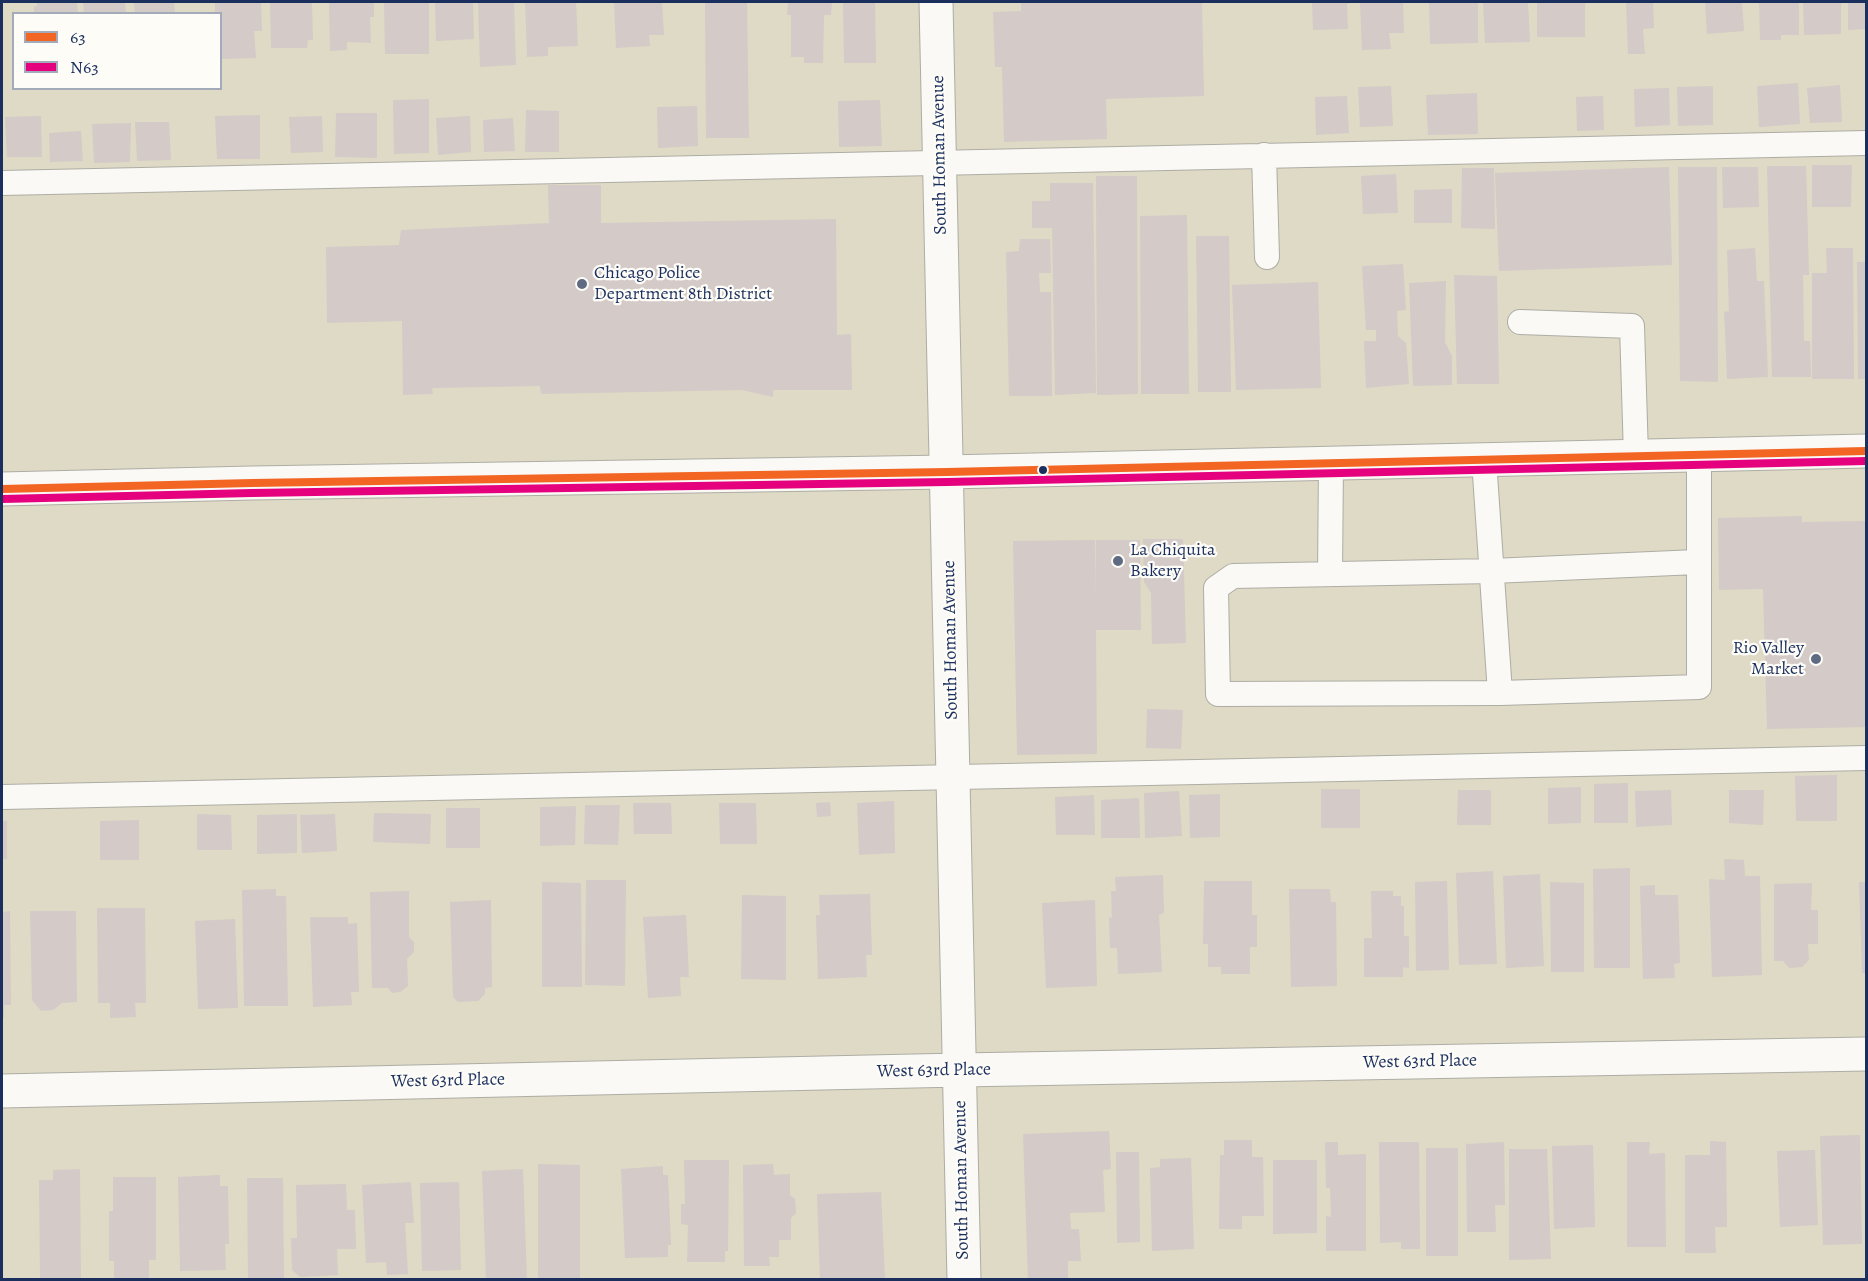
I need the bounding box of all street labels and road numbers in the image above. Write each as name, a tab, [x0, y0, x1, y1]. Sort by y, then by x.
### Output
street label: South Homan Avenue	[928, 75, 952, 235]
street label: South Homan Avenue	[939, 560, 963, 720]
street label: West 63rd Place	[1363, 1050, 1477, 1074]
street label: West 63rd Place	[877, 1059, 991, 1083]
street label: West 63rd Place	[391, 1069, 505, 1093]
street label: South Homan Avenue	[950, 1100, 974, 1260]

